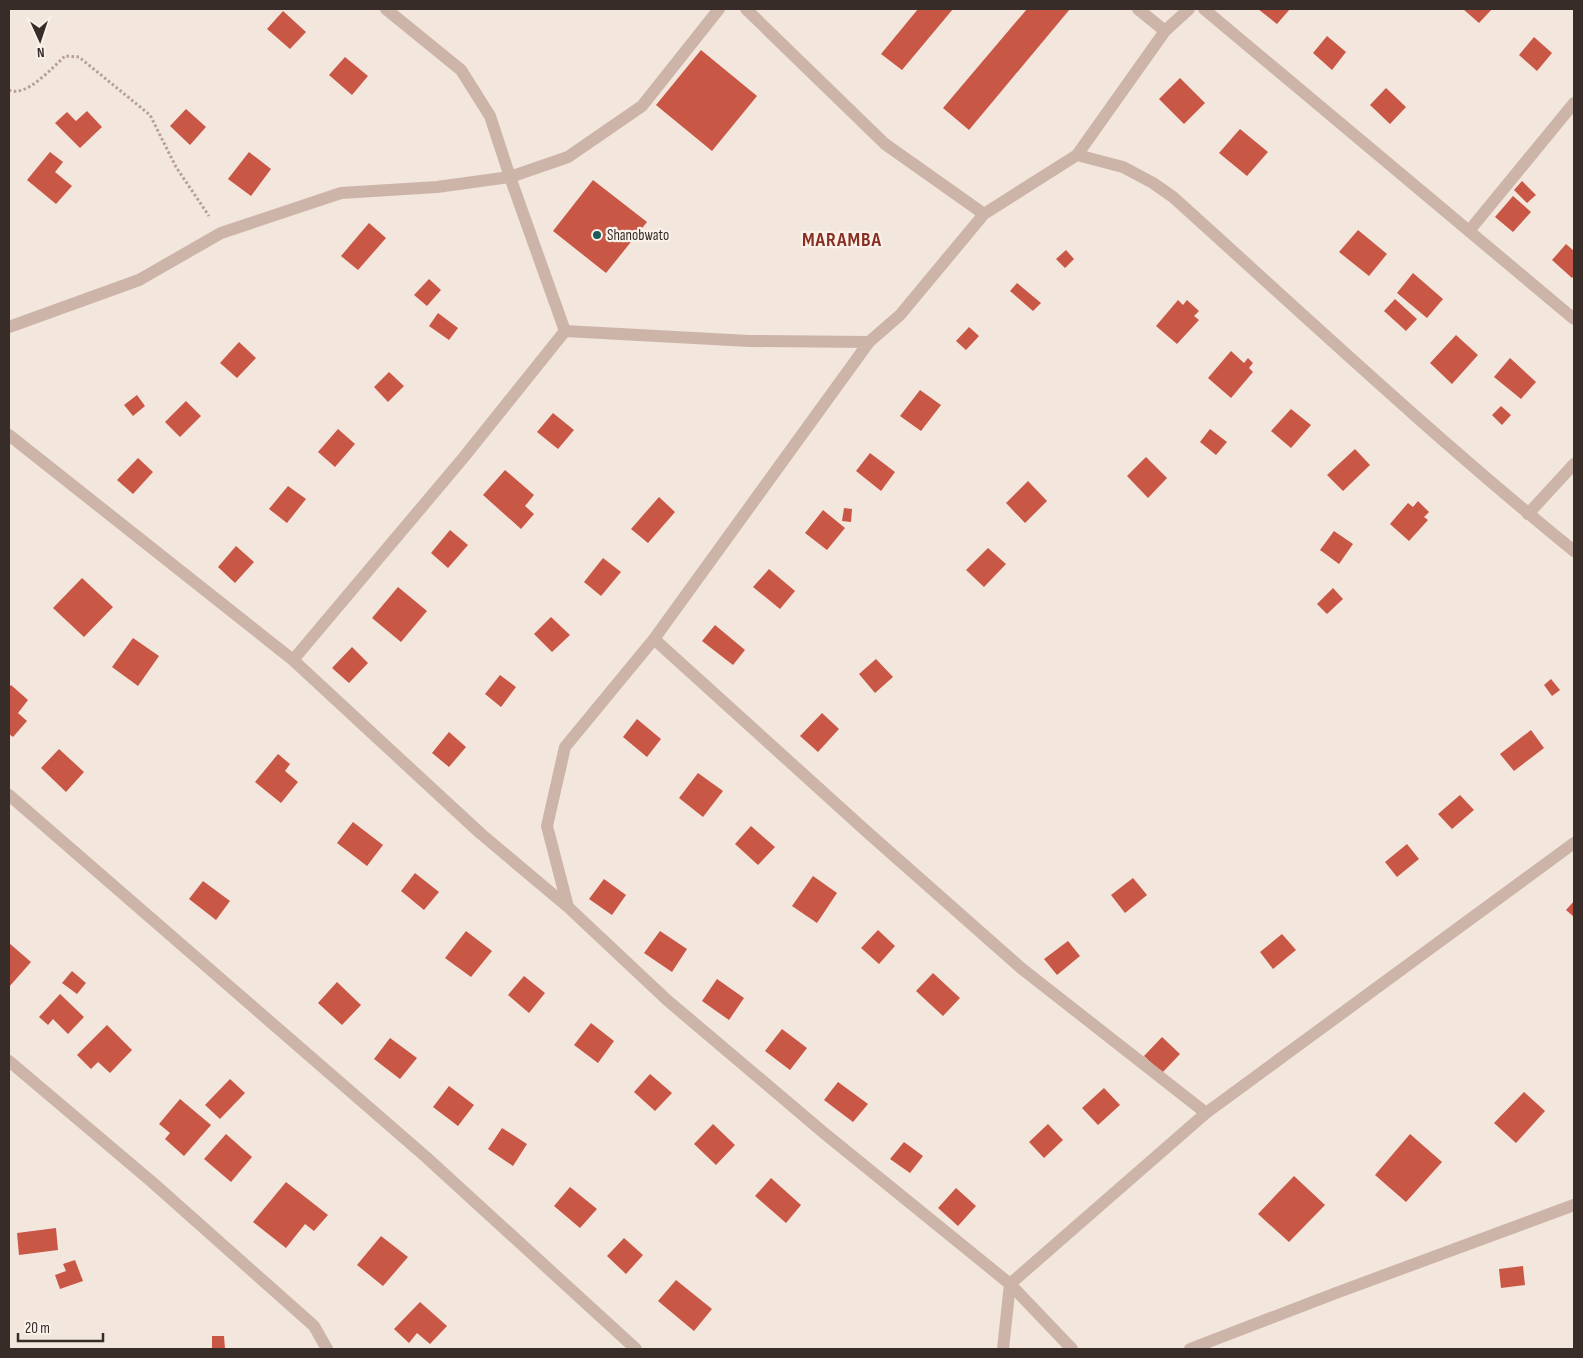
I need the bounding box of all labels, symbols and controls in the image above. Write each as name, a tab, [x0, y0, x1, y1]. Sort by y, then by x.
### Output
north arrow	[15, 15, 65, 65]
text: N	[36, 44, 45, 61]
place label: Shanobwato	[607, 226, 669, 245]
district label: MARAMBA	[802, 228, 882, 252]
marker: Shanobwato	[591, 229, 603, 241]
scale bar	[18, 1310, 102, 1342]
text: 20 m	[25, 1319, 50, 1338]

